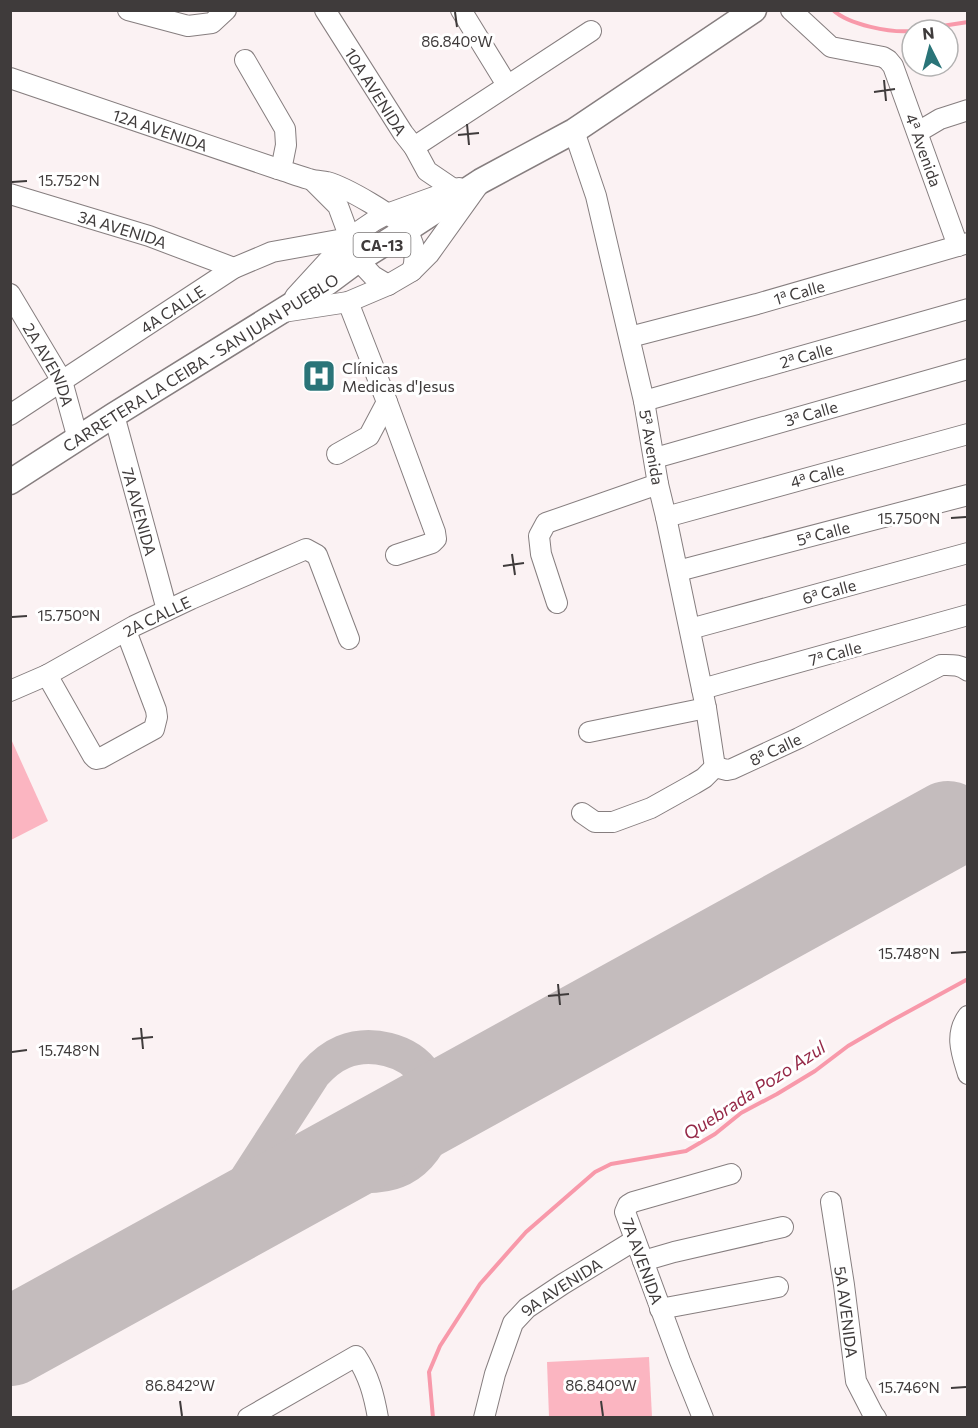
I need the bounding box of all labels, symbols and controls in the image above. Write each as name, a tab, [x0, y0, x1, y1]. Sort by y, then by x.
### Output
north arrow	[900, 18, 960, 78]
text: N	[921, 23, 935, 43]
text: 86.840°W	[421, 32, 493, 50]
street label: 10A AVENIDA	[342, 44, 411, 139]
street label: 12A AVENIDA	[111, 104, 211, 154]
street label: 4ª Avenida	[902, 111, 946, 189]
text: 15.752°N	[38, 171, 100, 189]
street label: 3A AVENIDA	[76, 206, 170, 252]
road number: CA-13	[354, 233, 410, 257]
street label: CARRETERA LA CEIBA - SAN JUAN PUEBLO	[59, 269, 342, 455]
street label: 1ª Calle	[771, 276, 827, 308]
street label: 4A CALLE	[136, 280, 208, 337]
street label: 2A AVENIDA	[20, 319, 78, 408]
street label: 2ª Calle	[777, 338, 835, 372]
hospital icon: Clínicas Medicas d'Jesus	[301, 358, 337, 394]
place label: Clínicas Medicas d'Jesus	[342, 358, 455, 395]
street label: 3ª Calle	[782, 396, 840, 430]
street label: 5ª Avenida	[636, 408, 668, 486]
street label: 4ª Calle	[788, 459, 846, 491]
street label: 7A AVENIDA	[119, 465, 161, 558]
text: 15.750°N	[878, 509, 940, 527]
street label: 5ª Calle	[794, 517, 852, 549]
street label: 6ª Calle	[800, 575, 858, 607]
street label: 2A CALLE	[119, 591, 193, 640]
text: 15.750°N	[38, 606, 100, 624]
street label: 7ª Calle	[807, 637, 863, 669]
street label: 8ª Calle	[746, 729, 804, 769]
text: 15.748°N	[878, 944, 940, 962]
water label: Quebrada Pozo Azul	[679, 1035, 830, 1144]
text: 15.748°N	[38, 1041, 100, 1059]
street label: 7A AVENIDA	[619, 1215, 667, 1307]
street label: 9A AVENIDA	[516, 1253, 605, 1319]
street label: 5A AVENIDA	[832, 1265, 862, 1359]
text: 86.842°W	[145, 1376, 215, 1394]
text: 86.840°W	[565, 1376, 637, 1394]
text: 15.746°N	[878, 1378, 940, 1396]

